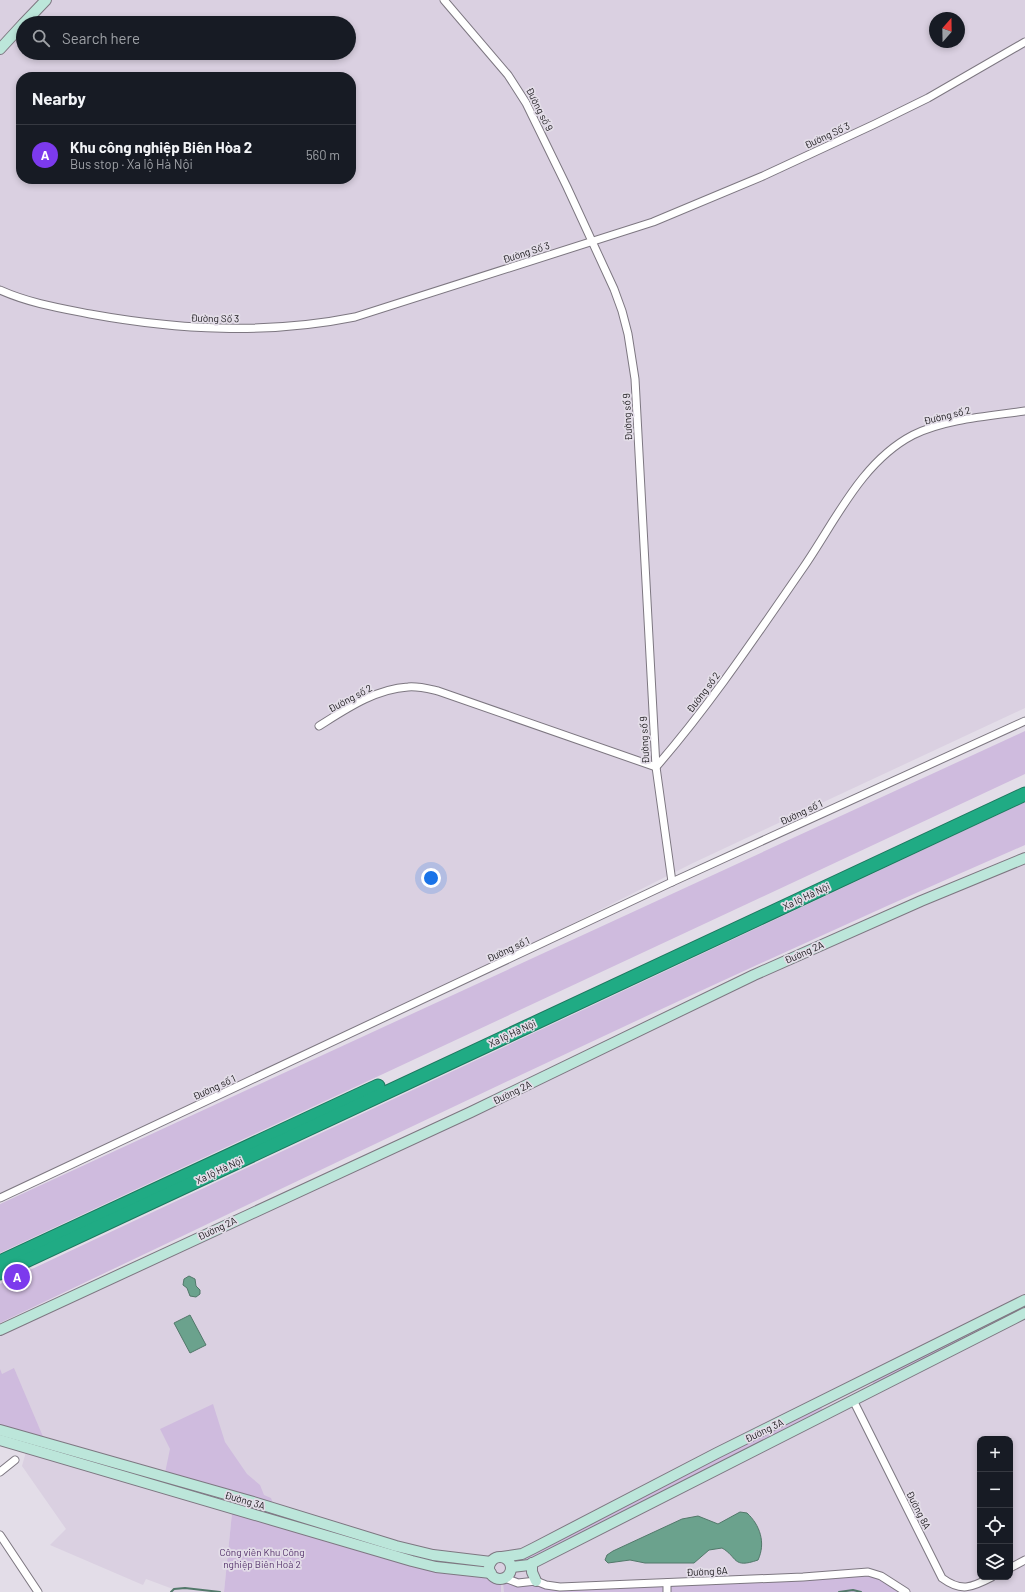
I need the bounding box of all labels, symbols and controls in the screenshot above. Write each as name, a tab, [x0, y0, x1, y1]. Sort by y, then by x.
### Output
north arrow	[929, 12, 965, 48]
search box	[16, 16, 356, 60]
icon: search	[30, 27, 52, 49]
text: Search here	[62, 29, 140, 47]
street label: Đường số 9	[524, 85, 556, 133]
text: Nearby	[32, 88, 86, 108]
street label: Đường Số 3	[802, 119, 852, 151]
text: Khu công nghiệp Biên Hòa 2	[70, 138, 252, 156]
text: A	[41, 147, 49, 163]
text: 560 m	[306, 147, 340, 163]
text: Bus stop · Xa lộ Hà Nội	[70, 156, 193, 172]
street label: Đường Số 3	[501, 239, 551, 265]
street label: Đường Số 3	[191, 312, 239, 324]
street label: Đường số 9	[620, 393, 634, 441]
street label: Đường số 2	[922, 403, 972, 427]
street label: Đường số 2	[684, 669, 722, 715]
street label: Đường số 2	[326, 682, 374, 714]
street label: Đường số 9	[637, 716, 651, 764]
street label: Đường số 1	[778, 797, 824, 827]
your location	[421, 868, 441, 888]
street label: Xa lộ Hà Nội	[780, 880, 832, 912]
street label: Đường số 1	[485, 934, 531, 964]
street label: Đường 2A	[783, 938, 825, 966]
street label: Xa lộ Hà Nội	[486, 1017, 538, 1049]
street label: Đường số 1	[191, 1072, 237, 1102]
street label: Đường 2A	[491, 1077, 533, 1107]
street label: Xa lộ Hà Nội	[193, 1154, 245, 1186]
street label: Đường 2A	[196, 1214, 238, 1242]
pin: A	[4, 1262, 30, 1292]
street label: Đường 3A	[743, 1416, 785, 1444]
map controls	[977, 1436, 1013, 1580]
button: +	[977, 1436, 1013, 1472]
button: −	[977, 1472, 1013, 1508]
street label: Đường 3A	[223, 1489, 267, 1511]
street label: Đường 8A	[904, 1489, 934, 1531]
button: locate	[977, 1508, 1013, 1544]
button: layers	[977, 1544, 1013, 1580]
park label: Công viên Khu Công nghiệp Biên Hoà 2	[219, 1546, 305, 1570]
street label: Đường 6A	[686, 1564, 728, 1578]

